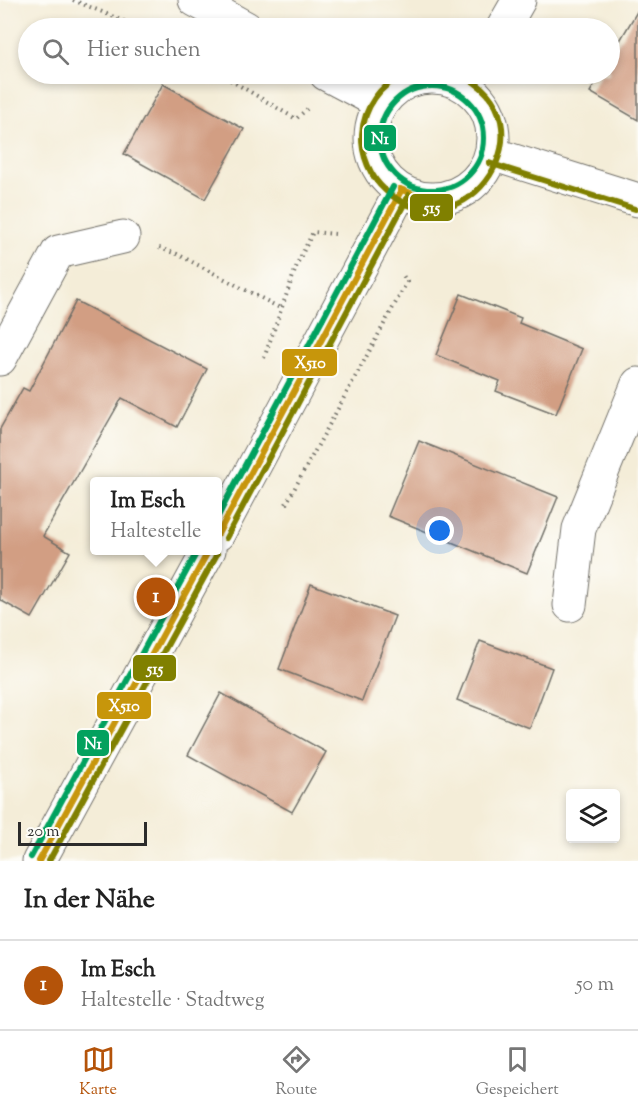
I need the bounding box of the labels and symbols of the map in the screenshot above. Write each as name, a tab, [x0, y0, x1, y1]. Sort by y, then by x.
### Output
line badge: N1	[363, 124, 397, 152]
text: N1	[371, 129, 390, 152]
line badge: 515	[409, 193, 454, 222]
text: 515	[422, 198, 441, 221]
line badge: X510	[281, 348, 338, 377]
text: X510	[294, 353, 326, 376]
your location	[425, 516, 454, 545]
pin: 1	[136, 574, 176, 620]
line badge: 515	[132, 654, 177, 682]
text: 515	[145, 659, 164, 682]
line badge: X510	[96, 691, 152, 720]
text: X510	[108, 696, 140, 719]
line badge: N1	[76, 729, 110, 757]
text: N1	[84, 734, 103, 757]
scale bar	[18, 819, 147, 846]

